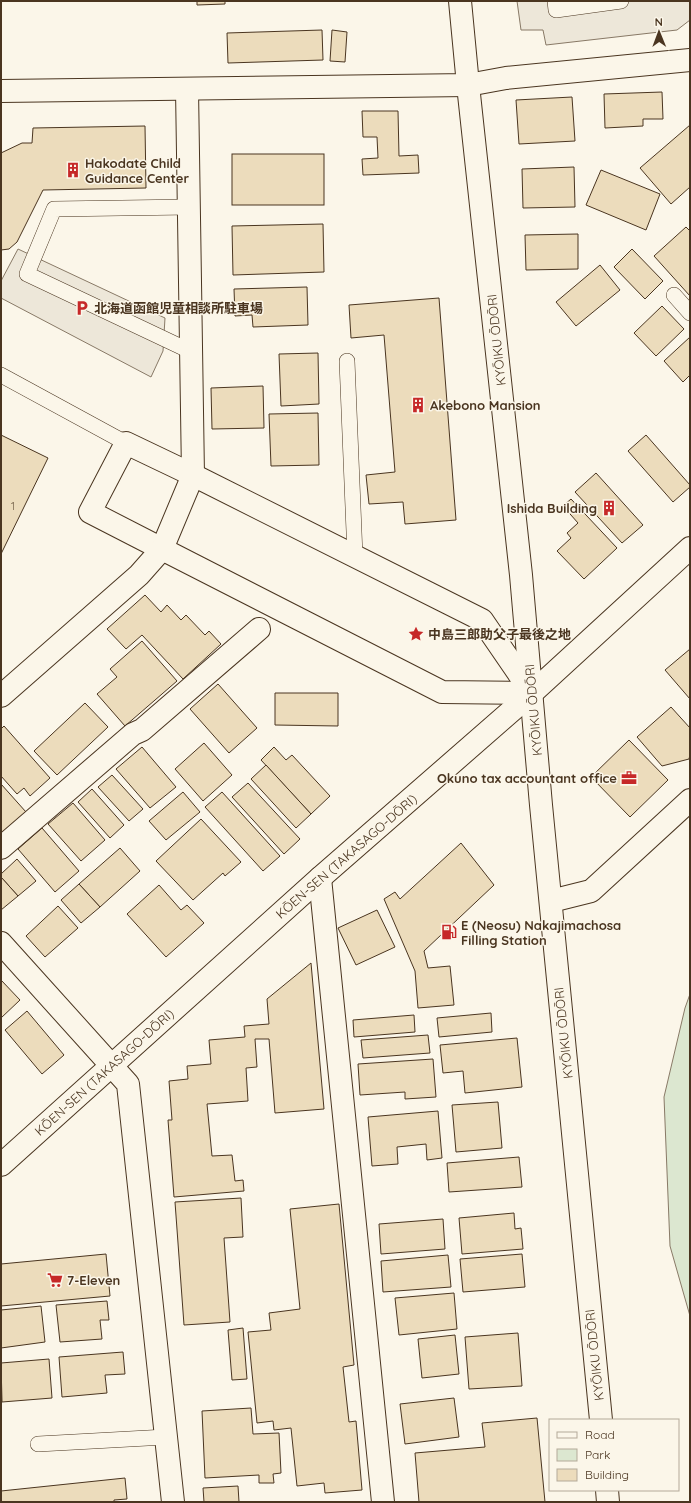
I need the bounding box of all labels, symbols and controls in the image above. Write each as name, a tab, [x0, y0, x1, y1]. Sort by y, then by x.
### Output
north arrow	[639, 12, 679, 52]
text: N	[655, 15, 663, 29]
place label: Hakodate Child Guidance Center	[85, 155, 189, 186]
building icon: Hakodate Child Guidance Center	[64, 161, 82, 179]
street label: KYŌIKU ŌDŌRI	[483, 293, 509, 387]
parking icon: 北海道函館児童相談所駐車場	[73, 299, 91, 317]
place label: 北海道函館児童相談所駐車場	[94, 300, 263, 316]
building icon: Akebono Mansion	[409, 396, 427, 414]
place label: Akebono Mansion	[430, 397, 541, 413]
house number: 1	[11, 499, 15, 513]
building icon: Ishida Building	[600, 499, 618, 517]
place label: Ishida Building	[507, 500, 597, 516]
place icon: 中島三郎助父子最後之地	[407, 625, 425, 643]
place label: 中島三郎助父子最後之地	[428, 626, 571, 642]
street label: KYŌIKU ŌDŌRI	[521, 663, 545, 757]
office icon: Okuno tax accountant office	[620, 769, 638, 787]
place label: Okuno tax accountant office	[437, 770, 617, 786]
street label: KŌEN-SEN (TAKASAGO-DŌRI)	[272, 790, 420, 922]
place label: E (Neosu) Nakajimachosa Filling Station	[461, 917, 621, 948]
fuel station icon: E (Neosu) Nakajimachosa Filling Station	[440, 923, 458, 941]
street label: KYŌIKU ŌDŌRI	[550, 986, 576, 1080]
street label: KŌEN-SEN (TAKASAGO-DŌRI)	[31, 1005, 177, 1139]
supermarket icon: 7-Eleven	[46, 1271, 64, 1289]
place label: 7-Eleven	[67, 1272, 120, 1288]
street label: KYŌIKU ŌDŌRI	[581, 1308, 607, 1402]
legend	[549, 1419, 679, 1491]
text: Road	[585, 1427, 615, 1442]
text: Park	[585, 1447, 610, 1462]
text: Building	[585, 1467, 629, 1482]

